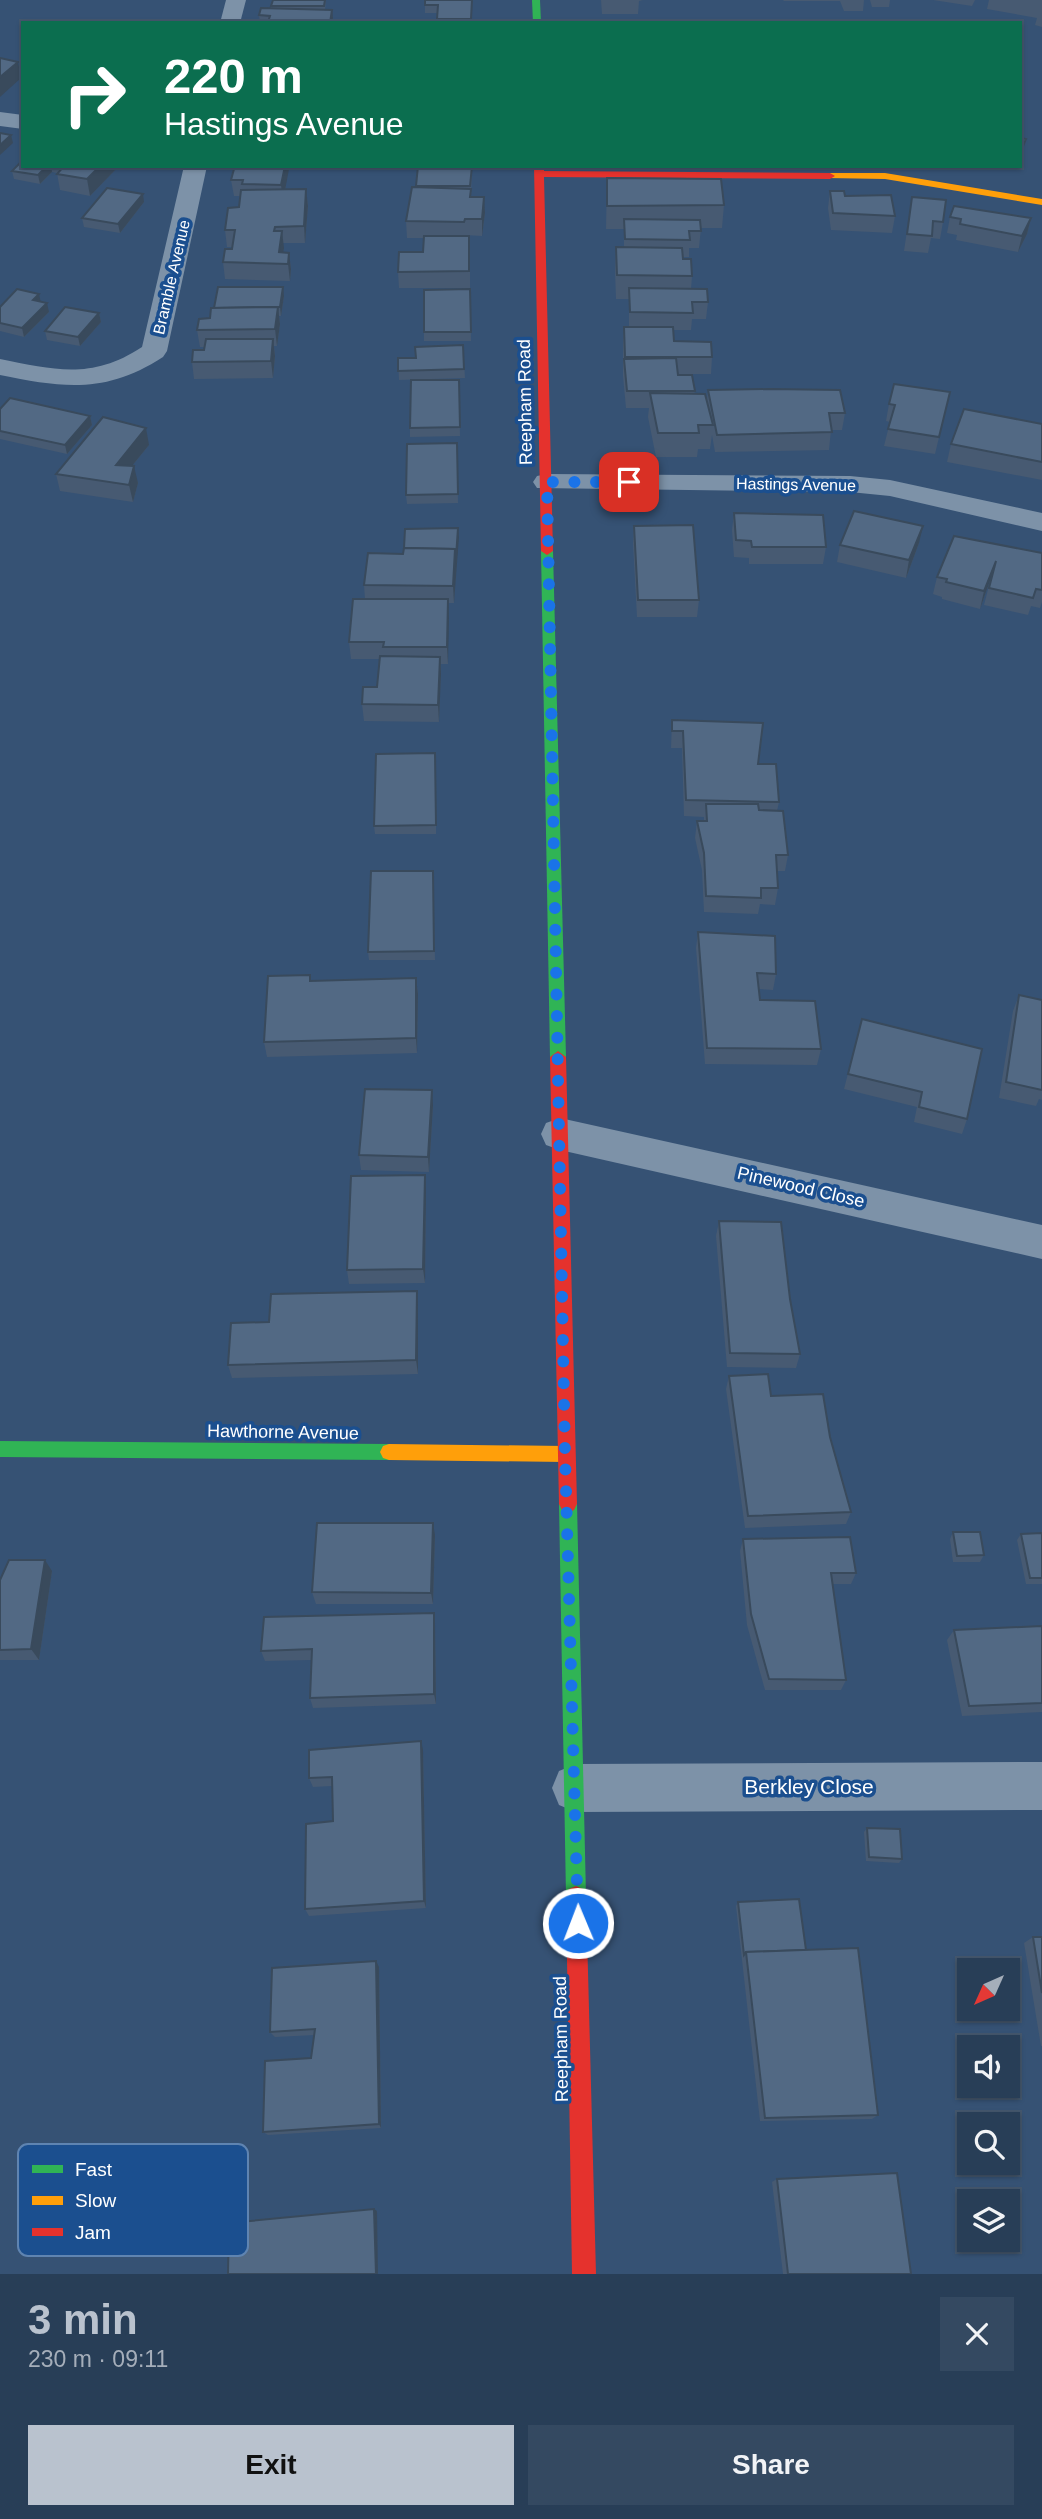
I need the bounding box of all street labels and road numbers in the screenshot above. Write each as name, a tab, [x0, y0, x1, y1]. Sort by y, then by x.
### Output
street label: Bramble Avenue	[150, 218, 193, 336]
street label: Reepham Road	[514, 339, 536, 465]
street label: Hastings Avenue	[736, 475, 856, 494]
street label: Pinewood Close	[735, 1163, 867, 1211]
street label: Hawthorne Avenue	[207, 1421, 359, 1443]
street label: Berkley Close	[744, 1775, 874, 1798]
street label: Reepham Road	[550, 1976, 572, 2102]

